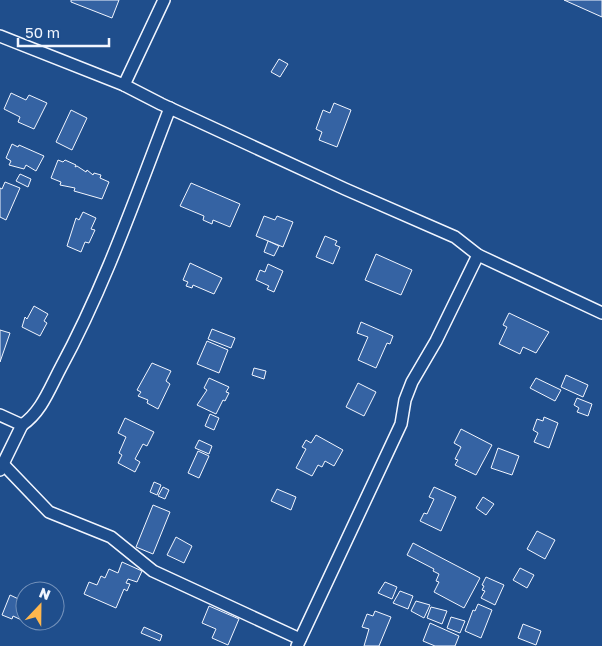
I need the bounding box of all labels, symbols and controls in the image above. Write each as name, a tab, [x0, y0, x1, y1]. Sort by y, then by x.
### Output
scale bar	[18, 15, 109, 47]
text: 50 m	[25, 23, 60, 41]
north arrow	[15, 581, 65, 631]
text: N	[37, 584, 53, 603]

